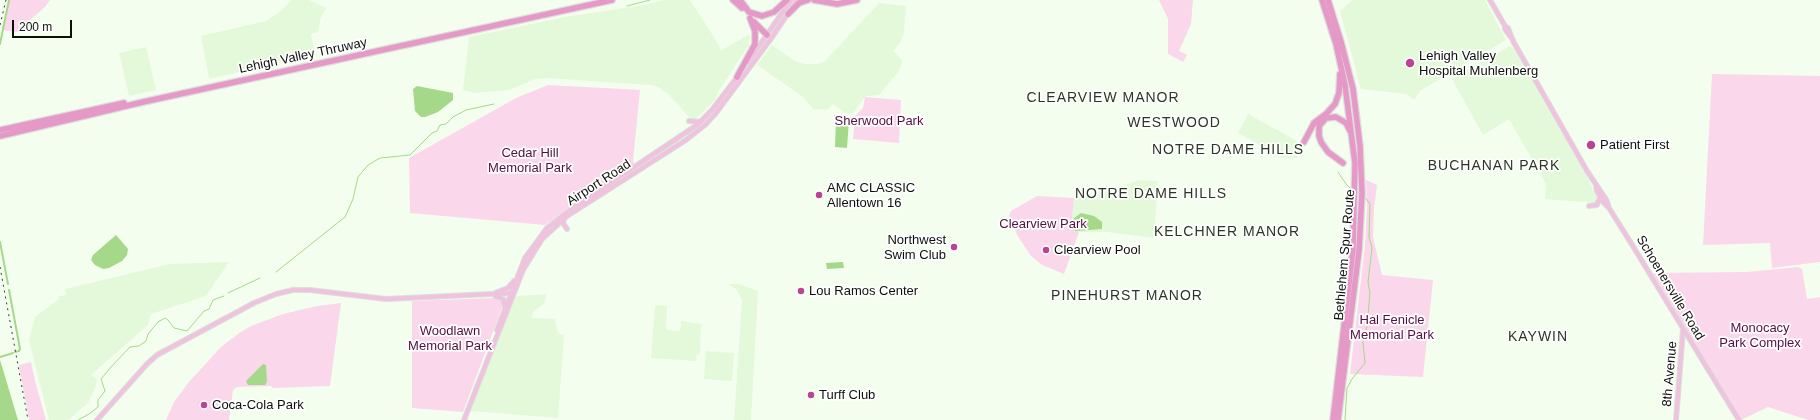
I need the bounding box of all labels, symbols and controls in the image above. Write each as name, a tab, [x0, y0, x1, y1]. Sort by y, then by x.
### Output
scale bar	[14, 12, 74, 38]
text: 200 m	[19, 20, 52, 34]
street label: Lehigh Valley Thruway	[238, 35, 368, 77]
place label: Lehigh Valley Hospital Muhlenberg	[1419, 48, 1538, 79]
marker: Lehigh Valley Hospital Muhlenberg	[1404, 57, 1416, 69]
district label: CLEARVIEW MANOR	[1026, 90, 1180, 106]
park label: Sherwood Park	[835, 113, 923, 129]
district label: WESTWOOD	[1127, 115, 1221, 131]
place label: Patient First	[1600, 137, 1669, 153]
marker: Patient First	[1585, 139, 1597, 151]
district label: NOTRE DAME HILLS	[1152, 142, 1304, 158]
park label: Cedar Hill Memorial Park	[488, 145, 572, 176]
street label: Airport Road	[564, 157, 634, 209]
district label: BUCHANAN PARK	[1428, 158, 1560, 174]
place label: AMC CLASSIC Allentown 16	[827, 180, 915, 211]
district label: NOTRE DAME HILLS	[1075, 186, 1227, 202]
street label: Bethlehem Spur Route	[1331, 189, 1359, 321]
marker: AMC CLASSIC Allentown 16	[814, 190, 824, 200]
park label: Clearview Park	[999, 216, 1087, 232]
district label: KELCHNER MANOR	[1154, 224, 1300, 240]
place label: Northwest Swim Club	[884, 232, 946, 263]
street label: Schoenersville Road	[1633, 233, 1707, 343]
marker: Northwest Swim Club	[949, 242, 959, 252]
place label: Clearview Pool	[1054, 242, 1141, 258]
marker: Clearview Pool	[1041, 245, 1051, 255]
place label: Lou Ramos Center	[809, 283, 918, 299]
marker: Lou Ramos Center	[796, 286, 806, 296]
district label: PINEHURST MANOR	[1051, 288, 1203, 304]
park label: Hal Fenicle Memorial Park	[1350, 312, 1434, 343]
park label: Monocacy Park Complex	[1719, 320, 1801, 351]
park label: Woodlawn Memorial Park	[408, 323, 492, 354]
district label: KAYWIN	[1508, 329, 1568, 345]
street label: 8th Avenue	[1659, 341, 1681, 407]
place label: Turff Club	[819, 387, 875, 403]
marker: Turff Club	[806, 390, 816, 400]
place label: Coca-Cola Park	[212, 397, 304, 413]
marker: Coca-Cola Park	[199, 400, 209, 410]

